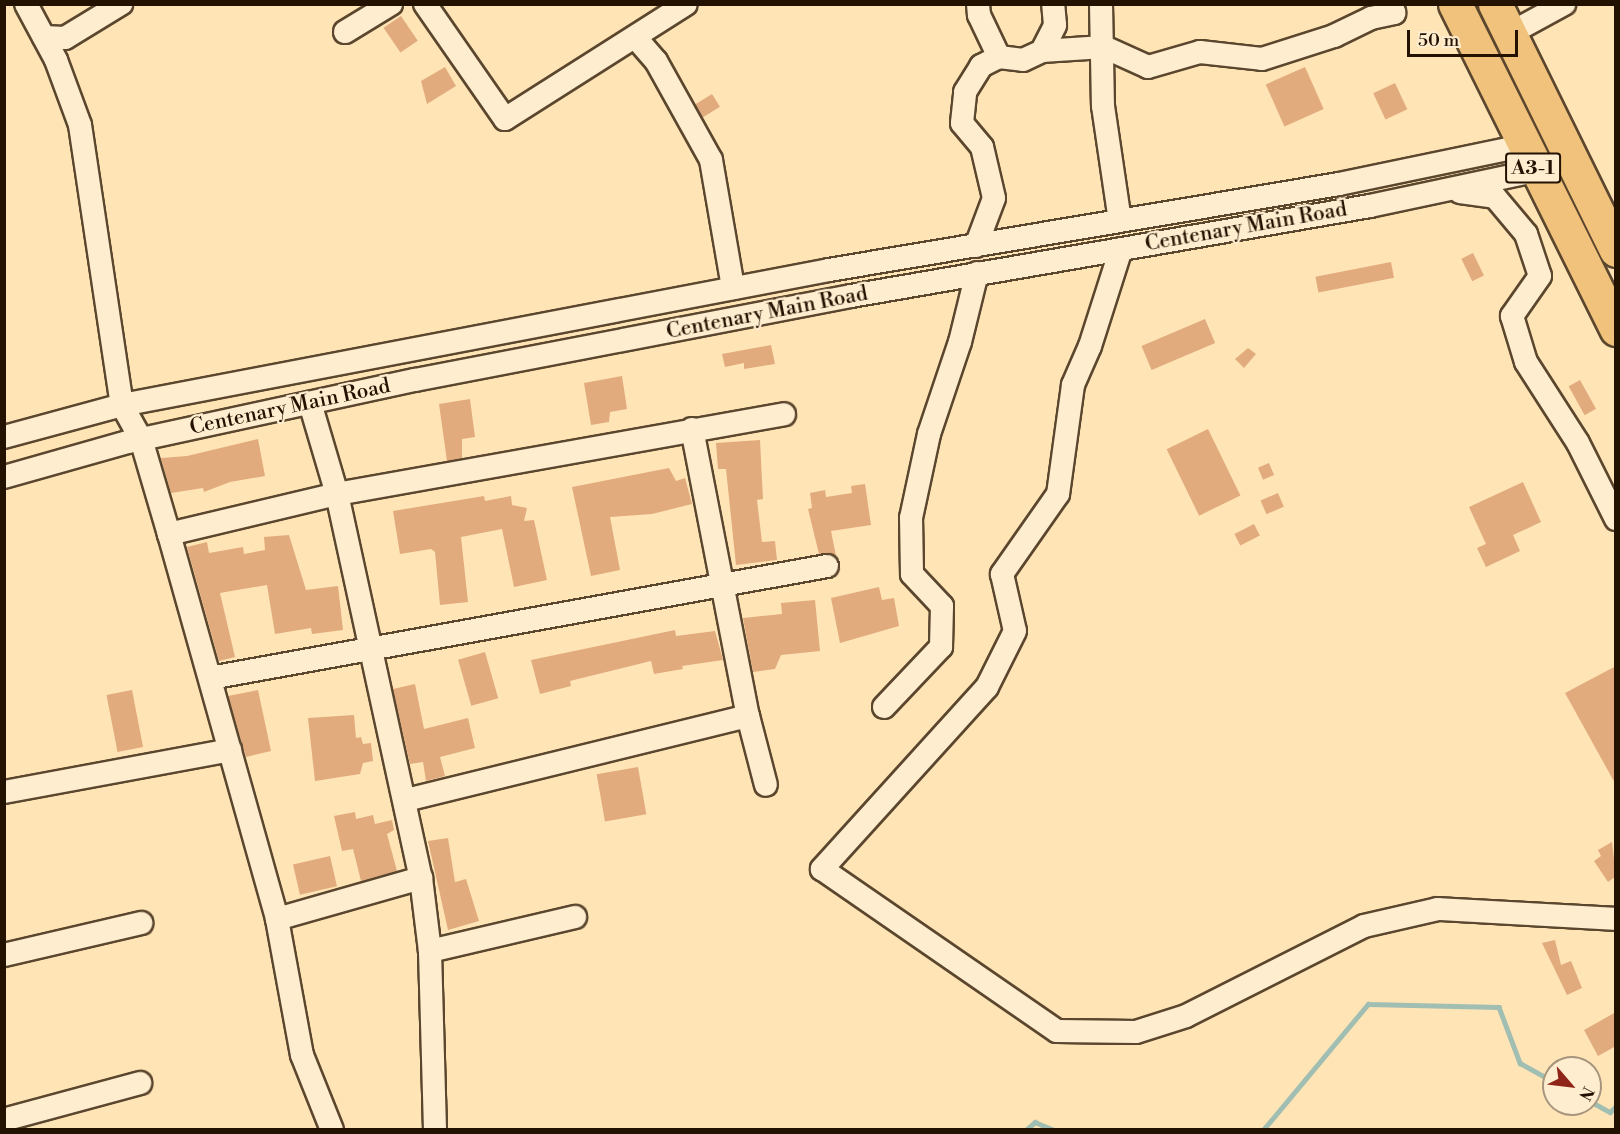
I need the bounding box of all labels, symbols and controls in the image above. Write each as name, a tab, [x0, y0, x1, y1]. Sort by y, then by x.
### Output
scale bar	[1410, 18, 1521, 56]
text: 50 m	[1418, 29, 1459, 52]
road number: A3-1	[1504, 151, 1562, 185]
street label: Centenary Main Road	[1143, 197, 1349, 257]
street label: Centenary Main Road	[664, 281, 870, 345]
street label: Centenary Main Road	[187, 373, 393, 441]
north arrow	[1542, 1056, 1602, 1116]
text: N	[1574, 1083, 1598, 1104]

